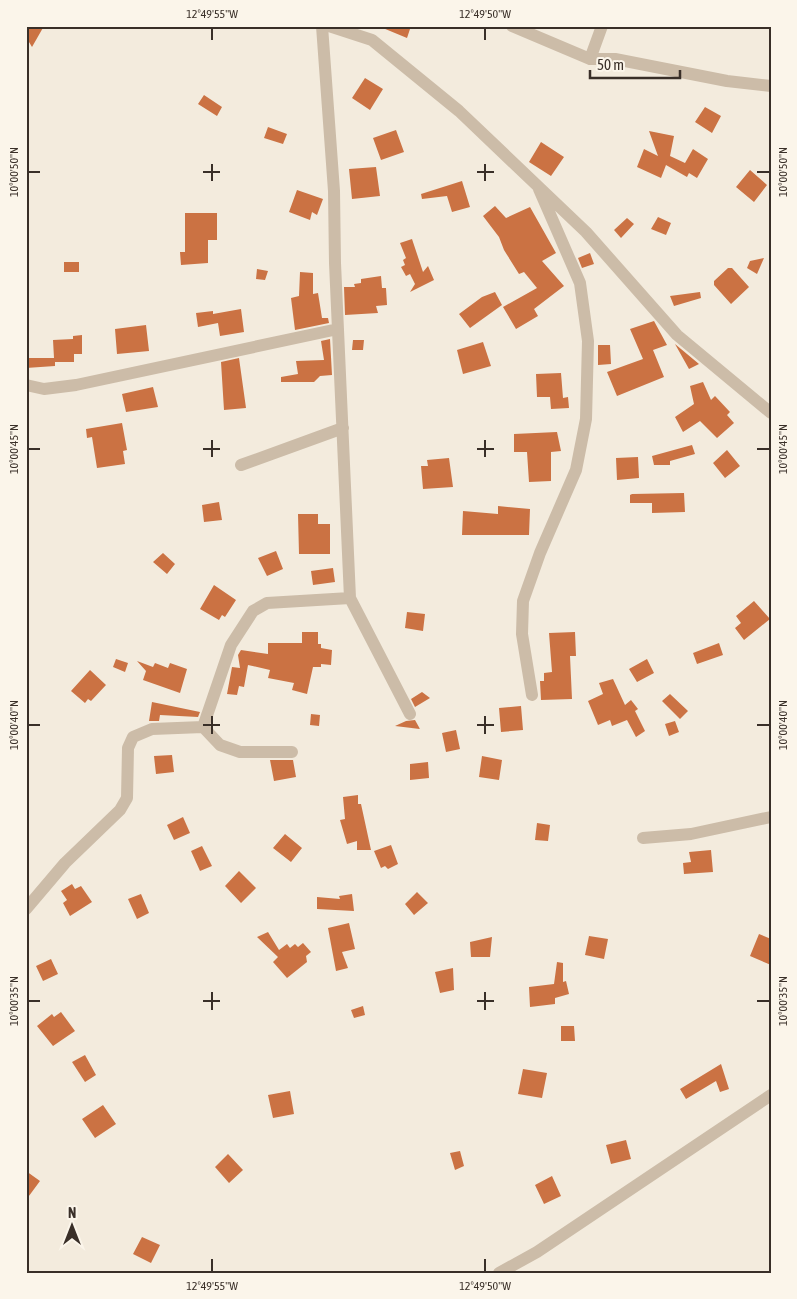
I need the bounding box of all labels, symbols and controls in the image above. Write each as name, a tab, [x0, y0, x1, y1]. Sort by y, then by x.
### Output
text: 12°49'55"W	[186, 7, 238, 21]
text: 12°49'50"W	[459, 7, 511, 21]
scale bar	[590, 48, 680, 80]
text: 50 m	[597, 56, 624, 73]
text: 10°00'50"N	[7, 147, 21, 197]
text: 10°00'50"N	[776, 147, 790, 197]
text: 10°00'45"N	[7, 424, 21, 474]
text: 10°00'45"N	[776, 424, 790, 474]
text: 10°00'40"N	[7, 700, 21, 750]
text: 10°00'40"N	[776, 700, 790, 750]
text: 10°00'35"N	[7, 976, 21, 1026]
text: 10°00'35"N	[776, 976, 790, 1026]
north arrow	[48, 1202, 98, 1252]
text: N	[68, 1205, 76, 1221]
text: 12°49'55"W	[186, 1279, 238, 1293]
text: 12°49'50"W	[459, 1279, 511, 1293]

